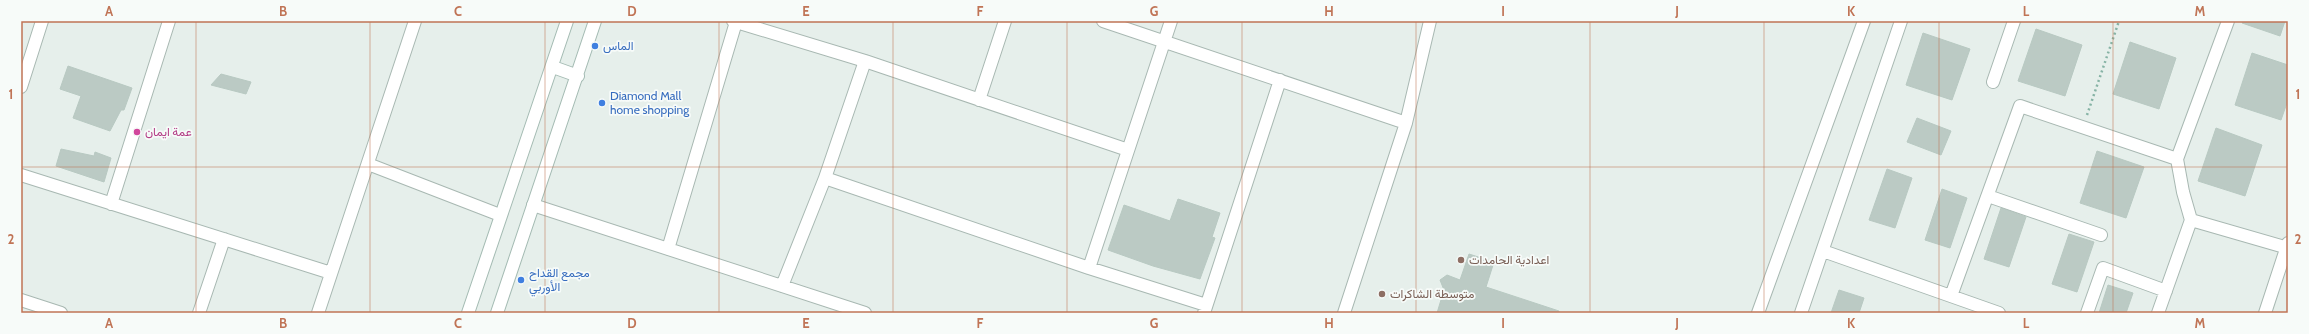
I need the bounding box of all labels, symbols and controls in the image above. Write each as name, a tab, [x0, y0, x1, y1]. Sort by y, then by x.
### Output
text: A	[105, 3, 114, 19]
text: B	[279, 3, 287, 19]
text: C	[454, 3, 462, 19]
text: D	[627, 3, 637, 19]
text: E	[802, 3, 810, 19]
text: F	[977, 3, 984, 19]
text: G	[1150, 3, 1159, 19]
text: H	[1324, 3, 1334, 19]
text: I	[1501, 3, 1505, 19]
text: J	[1674, 3, 1679, 19]
text: K	[1847, 3, 1856, 19]
text: L	[2023, 3, 2030, 19]
text: M	[2195, 3, 2206, 19]
place label: الماس	[603, 38, 633, 54]
marker: الماس	[590, 41, 600, 51]
text: 1	[9, 86, 13, 102]
text: 1	[2296, 86, 2300, 102]
place label: Diamond Mall home shopping	[610, 88, 690, 117]
marker: Diamond Mall home shopping	[597, 98, 607, 108]
place label: عمة ايمان	[145, 124, 192, 139]
marker: عمة ايمان	[132, 127, 142, 137]
text: 2	[8, 231, 15, 247]
text: 2	[2295, 231, 2302, 247]
place label: اعدادية الحامدات	[1469, 252, 1549, 267]
marker: اعدادية الحامدات	[1456, 255, 1466, 265]
place label: مجمع القداح الأوربي	[529, 265, 590, 297]
marker: مجمع القداح الأوربي	[516, 275, 526, 285]
place label: متوسطة الشاكرات	[1390, 286, 1474, 302]
marker: متوسطة الشاكرات	[1377, 289, 1387, 299]
text: A	[105, 315, 114, 331]
text: B	[279, 315, 287, 331]
text: C	[454, 315, 462, 331]
text: D	[627, 315, 637, 331]
text: E	[802, 315, 810, 331]
text: F	[977, 315, 984, 331]
text: G	[1150, 315, 1159, 331]
text: H	[1324, 315, 1334, 331]
text: I	[1501, 315, 1505, 331]
text: J	[1674, 315, 1679, 331]
text: K	[1847, 315, 1856, 331]
text: L	[2023, 315, 2030, 331]
text: M	[2195, 315, 2206, 331]

